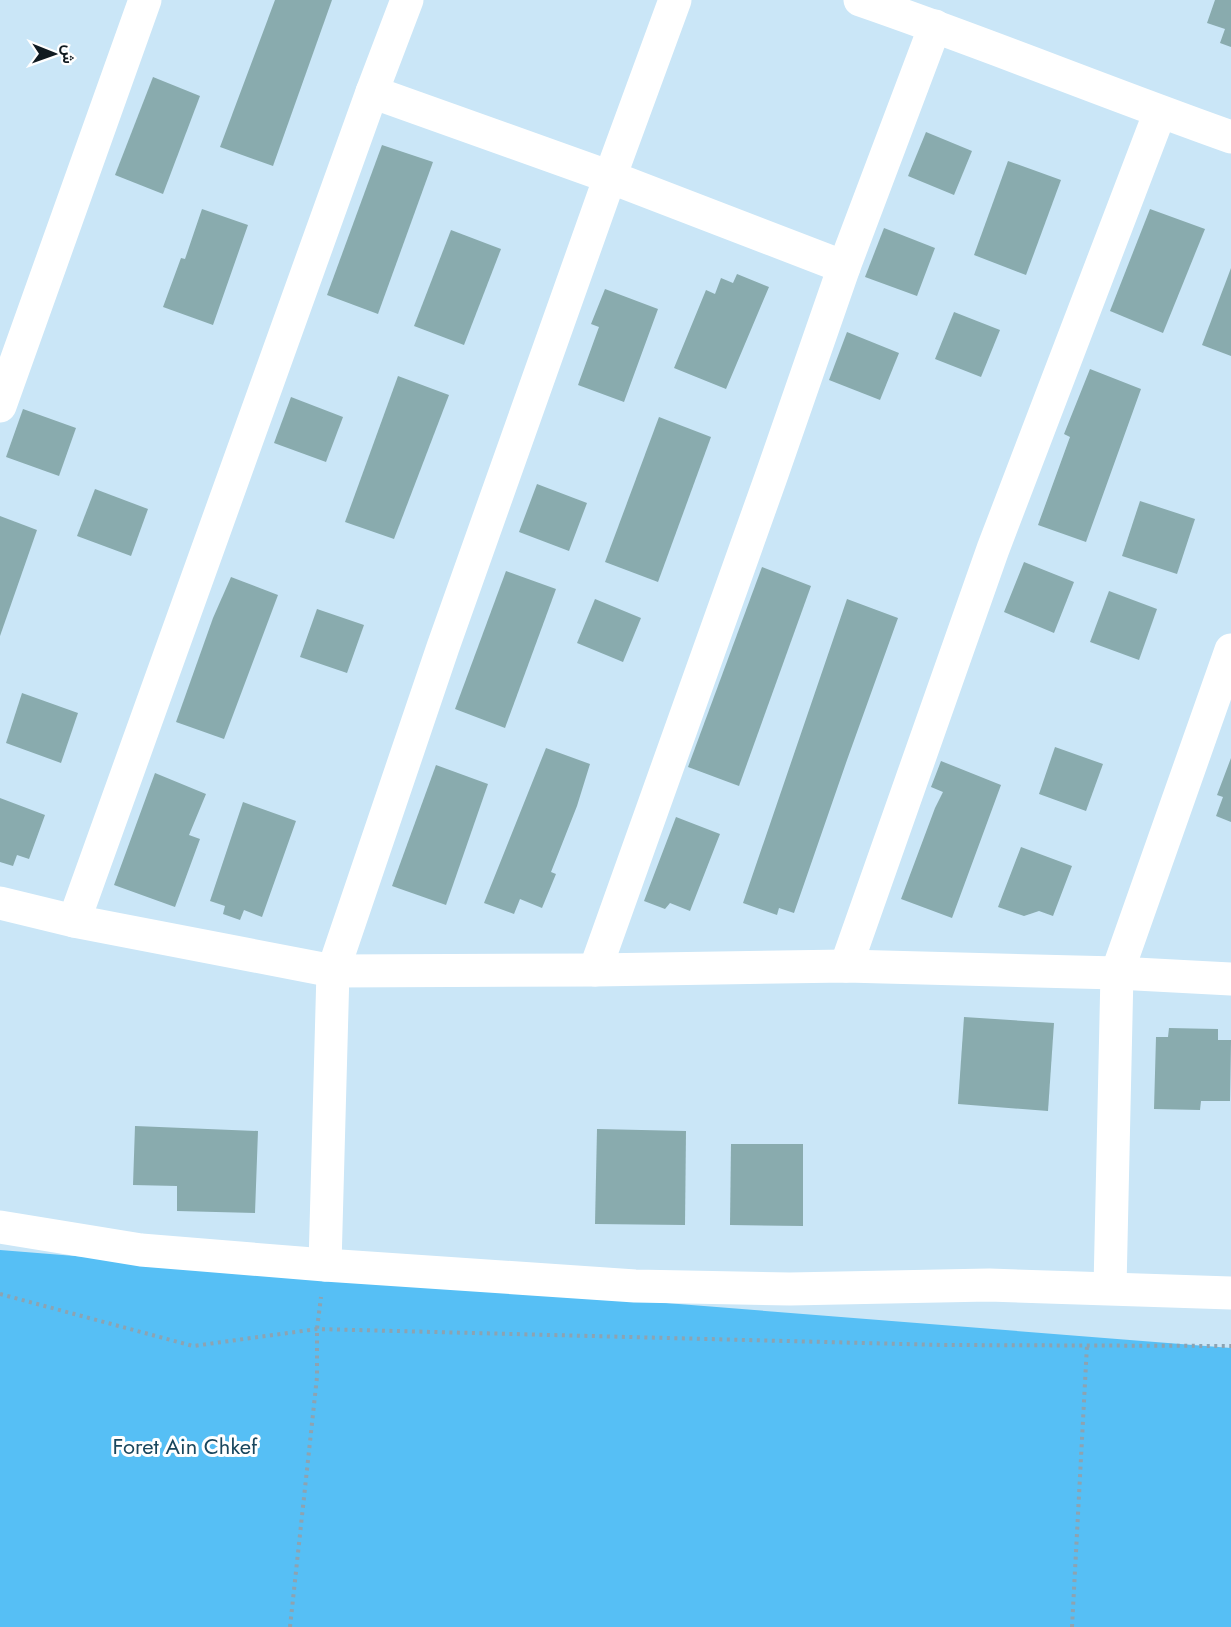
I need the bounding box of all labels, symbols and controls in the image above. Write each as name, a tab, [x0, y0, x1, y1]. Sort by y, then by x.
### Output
north arrow	[24, 24, 84, 84]
text: ش	[57, 44, 80, 64]
park label: Foret Ain Chkef	[113, 1430, 258, 1462]

